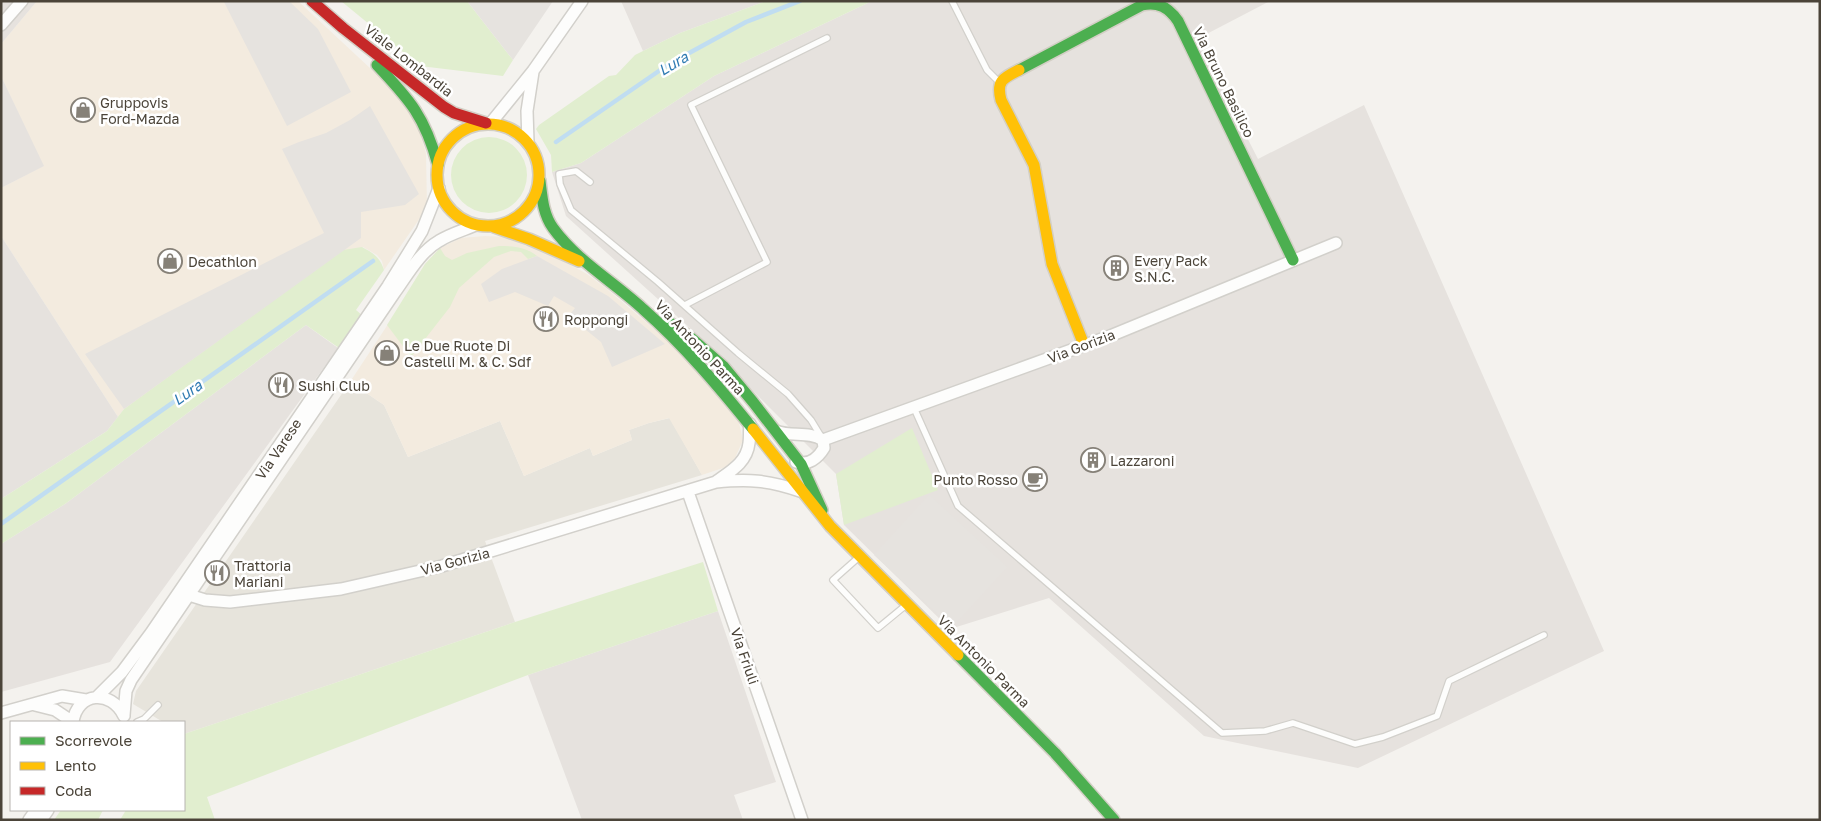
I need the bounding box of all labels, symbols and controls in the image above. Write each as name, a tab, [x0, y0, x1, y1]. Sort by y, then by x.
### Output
street label: Viale Lombardia	[361, 20, 457, 100]
street label: Via Bruno Basilico	[1190, 24, 1258, 140]
water label: Lura	[655, 47, 692, 79]
place label: Gruppovis Ford-Mazda	[100, 94, 179, 127]
shop icon: Gruppovis Ford-Mazda	[70, 97, 96, 123]
shop icon: Decathlon	[157, 248, 183, 274]
place label: Every Pack S.N.C.	[1134, 252, 1208, 285]
place label: Decathlon	[188, 253, 257, 270]
building icon: Every Pack S.N.C.	[1103, 255, 1129, 281]
street label: Via Antonio Parma	[652, 296, 748, 398]
restaurant icon: Roppongi	[533, 306, 559, 332]
place label: Roppongi	[564, 311, 628, 328]
street label: Via Gorizia	[1045, 325, 1117, 367]
place label: Le Due Ruote Di Castelli M. & C. Sdf	[404, 337, 531, 370]
shop icon: Le Due Ruote Di Castelli M. & C. Sdf	[374, 340, 400, 366]
restaurant icon: Sushi Club	[268, 372, 294, 398]
water label: Lura	[169, 375, 205, 408]
place label: Sushi Club	[298, 377, 370, 394]
street label: Via Varese	[251, 415, 305, 483]
building icon: Lazzaroni	[1080, 447, 1106, 473]
place label: Lazzaroni	[1110, 452, 1174, 469]
cafe icon: Punto Rosso	[1022, 466, 1048, 492]
place label: Punto Rosso	[933, 471, 1018, 488]
street label: Via Gorizia	[419, 544, 491, 578]
place label: Trattoria Mariani	[234, 557, 291, 590]
restaurant icon: Trattoria Mariani	[204, 560, 230, 586]
street label: Via Antonio Parma	[934, 611, 1034, 711]
street label: Via Friuli	[727, 625, 763, 687]
legend	[10, 721, 185, 811]
text: Scorrevole	[55, 731, 132, 749]
text: Lento	[55, 756, 96, 774]
text: Coda	[55, 781, 92, 799]

